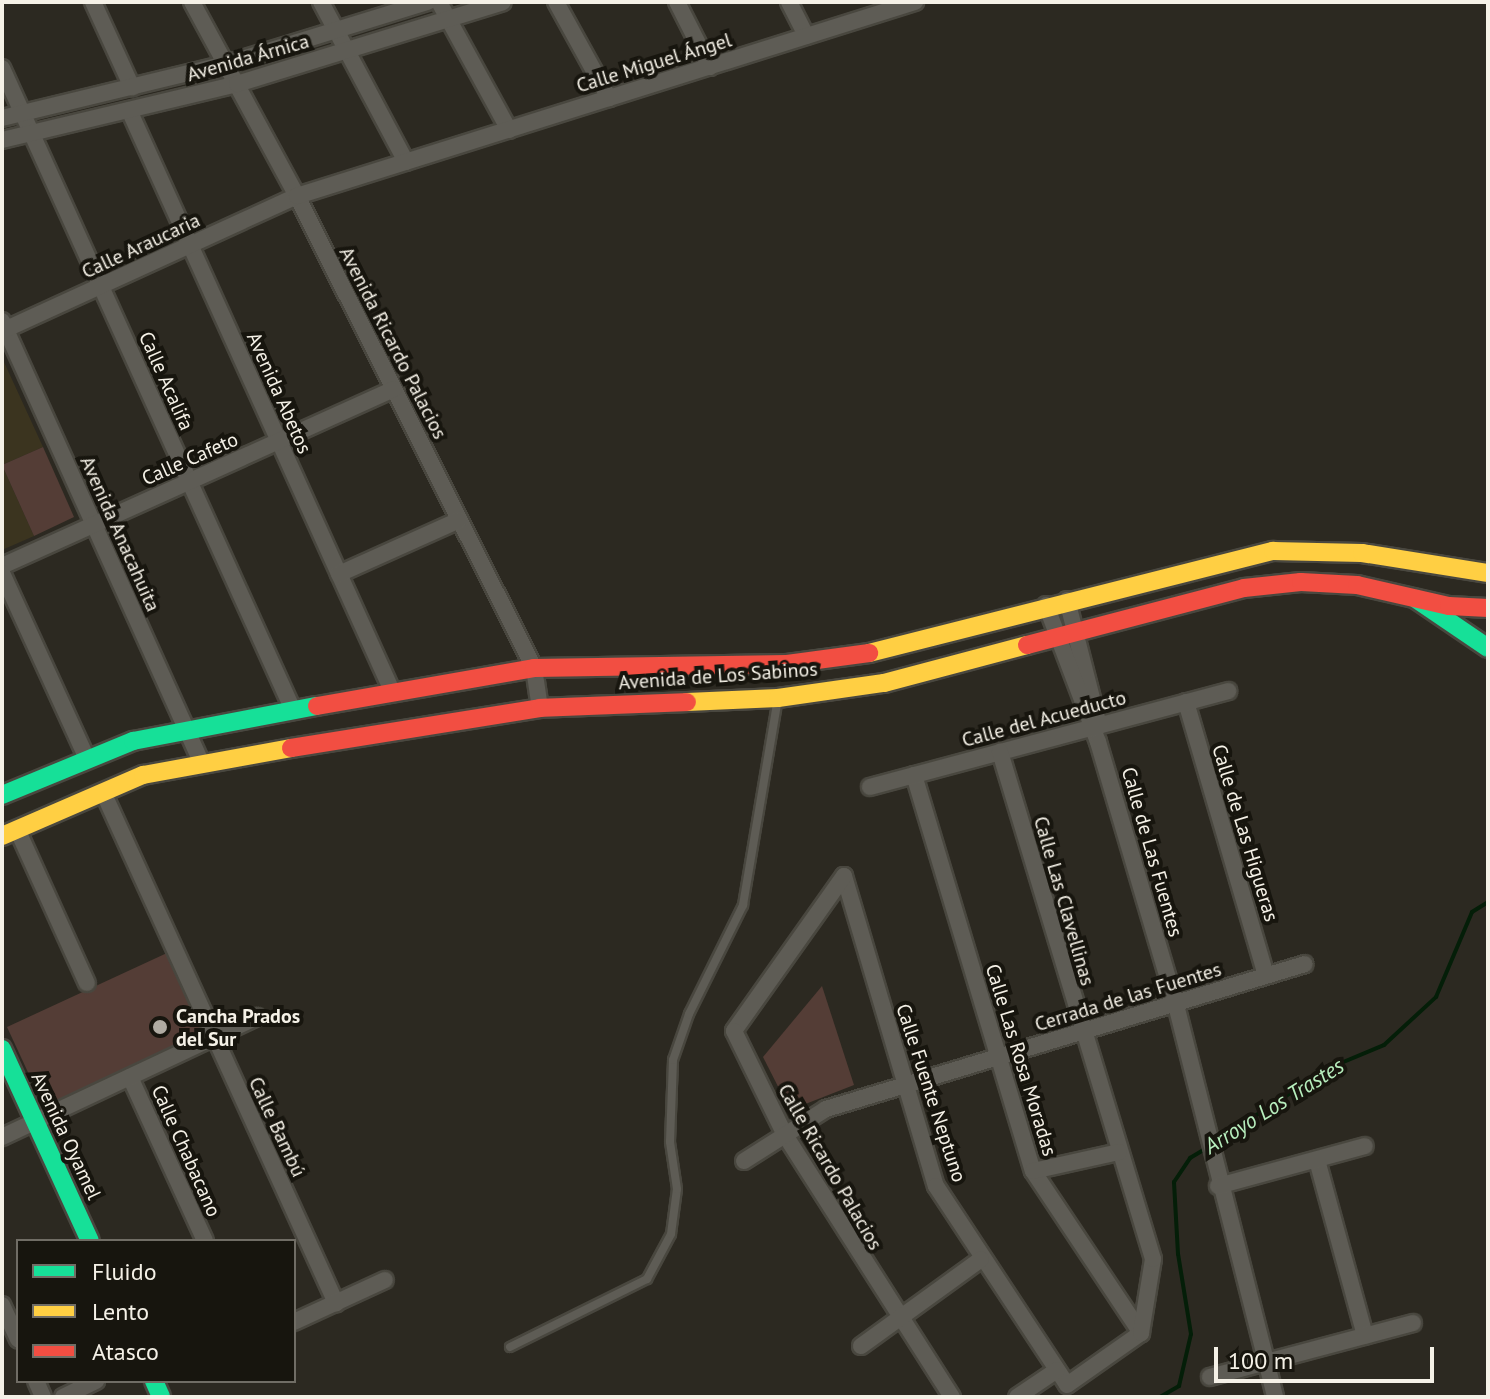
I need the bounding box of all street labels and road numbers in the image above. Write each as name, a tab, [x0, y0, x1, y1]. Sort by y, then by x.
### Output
street label: Calle Miguel Ángel	[573, 28, 735, 98]
street label: Avenida Árnica	[184, 29, 312, 87]
street label: Calle Araucaria	[78, 208, 204, 284]
street label: Avenida Ricardo Palacios	[334, 243, 452, 443]
street label: Calle Acalifa	[133, 328, 199, 434]
street label: Avenida Abetos	[241, 328, 317, 458]
street label: Calle Cafeto	[138, 427, 242, 491]
street label: Avenida Anacahuita	[75, 452, 165, 616]
street label: Avenida de Los Sabinos	[618, 657, 818, 695]
street label: Calle del Acueducto	[959, 685, 1129, 753]
street label: Calle de Las Higueras	[1207, 742, 1283, 924]
street label: Calle de Las Fuentes	[1116, 764, 1188, 940]
street label: Calle Las Clavellinas	[1028, 814, 1100, 988]
street label: Cerrada de las Fuentes	[1032, 957, 1224, 1037]
street label: Calle Las Rosa Moradas	[980, 961, 1062, 1159]
street label: Calle Fuente Neptuno	[891, 1001, 971, 1185]
street label: Avenida Oyamel	[26, 1069, 106, 1203]
street label: Calle Bambú	[243, 1073, 311, 1181]
street label: Calle Ricardo Palacios	[773, 1080, 887, 1254]
street label: Calle Chabacano	[146, 1081, 226, 1221]

